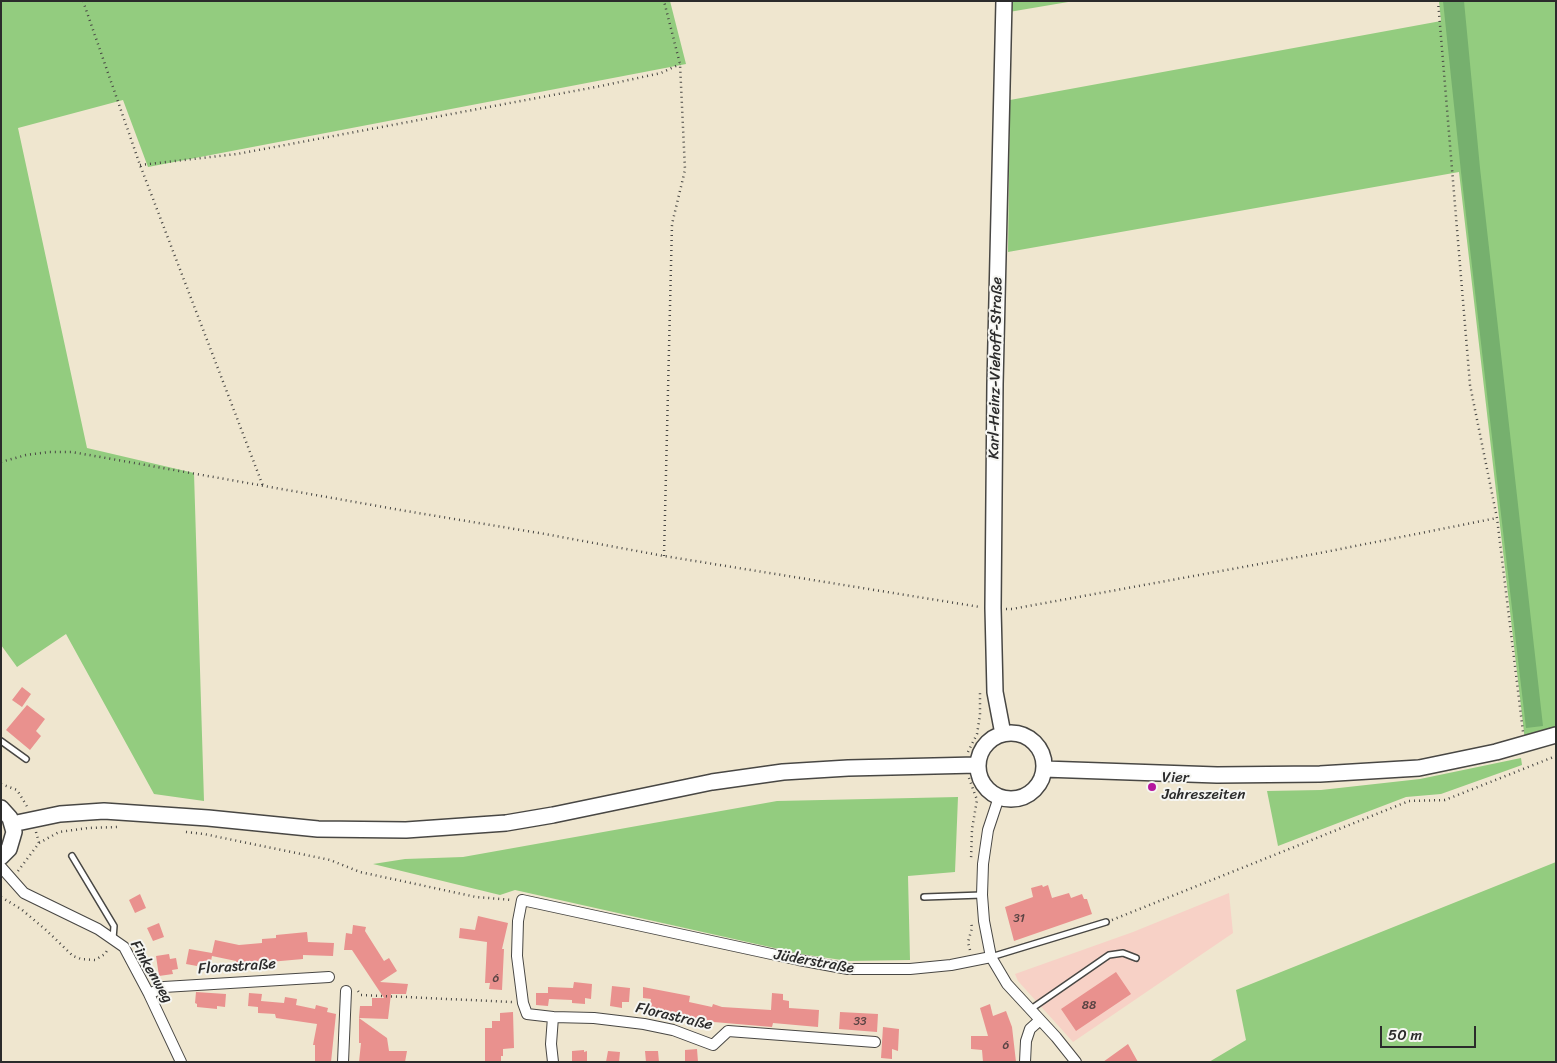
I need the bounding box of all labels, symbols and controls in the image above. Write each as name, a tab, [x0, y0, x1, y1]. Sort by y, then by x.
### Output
street label: Karl-Heinz-Viehoff-Straße	[985, 277, 1007, 459]
place label: Vier Jahreszeiten	[1162, 769, 1245, 804]
marker: Vier Jahreszeiten	[1146, 781, 1158, 793]
house number: 31	[1013, 912, 1025, 926]
street label: Finkenweg	[126, 937, 176, 1007]
street label: Jüderstraße	[773, 946, 855, 978]
street label: Florastraße	[197, 955, 277, 979]
house number: 6	[493, 972, 499, 986]
street label: Florastraße	[634, 999, 714, 1035]
house number: 88	[1082, 999, 1096, 1013]
house number: 33	[853, 1015, 867, 1029]
scale bar	[1382, 1016, 1478, 1048]
text: 50 m	[1388, 1022, 1422, 1048]
house number: 6	[1003, 1039, 1009, 1053]

